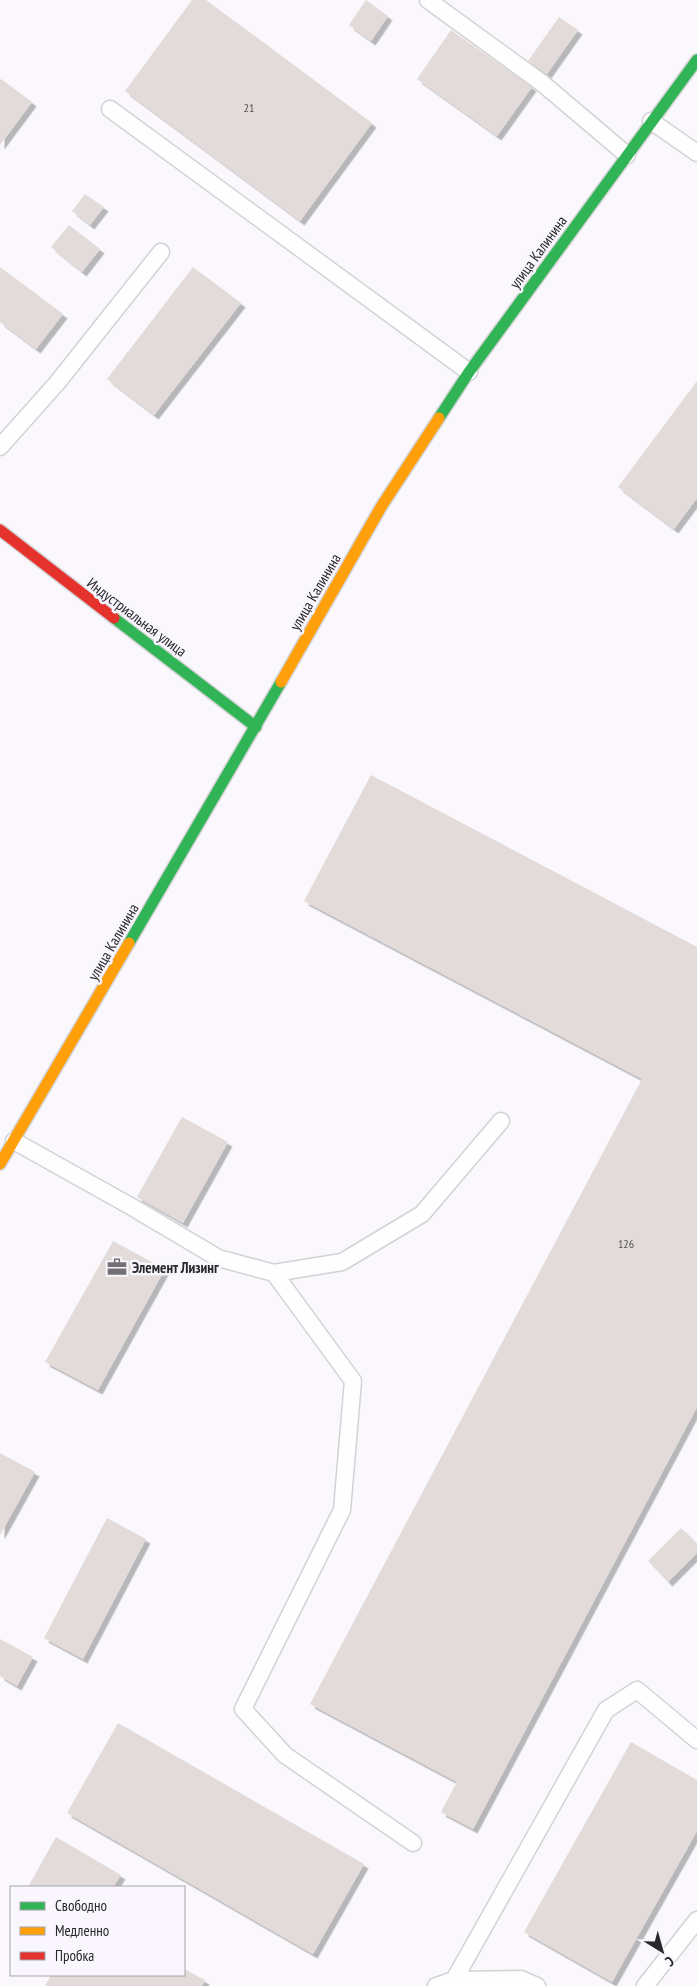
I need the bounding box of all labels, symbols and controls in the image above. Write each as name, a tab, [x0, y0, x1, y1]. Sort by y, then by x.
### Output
house number: 21	[244, 100, 254, 115]
street label: улица Калинина	[505, 212, 571, 292]
street label: улица Калинина	[285, 550, 345, 634]
street label: Индустриальная улица	[83, 573, 191, 661]
street label: улица Калинина	[83, 900, 143, 984]
house number: 126	[618, 1236, 634, 1251]
office icon: Элемент Лизинг	[106, 1256, 128, 1278]
place label: Элемент Лизинг	[132, 1258, 219, 1277]
legend	[10, 1886, 185, 1976]
text: Свободно	[55, 1896, 107, 1915]
text: Медленно	[55, 1921, 109, 1940]
north arrow	[637, 1926, 687, 1976]
text: Пробка	[55, 1946, 94, 1965]
text: С	[661, 1952, 678, 1971]

